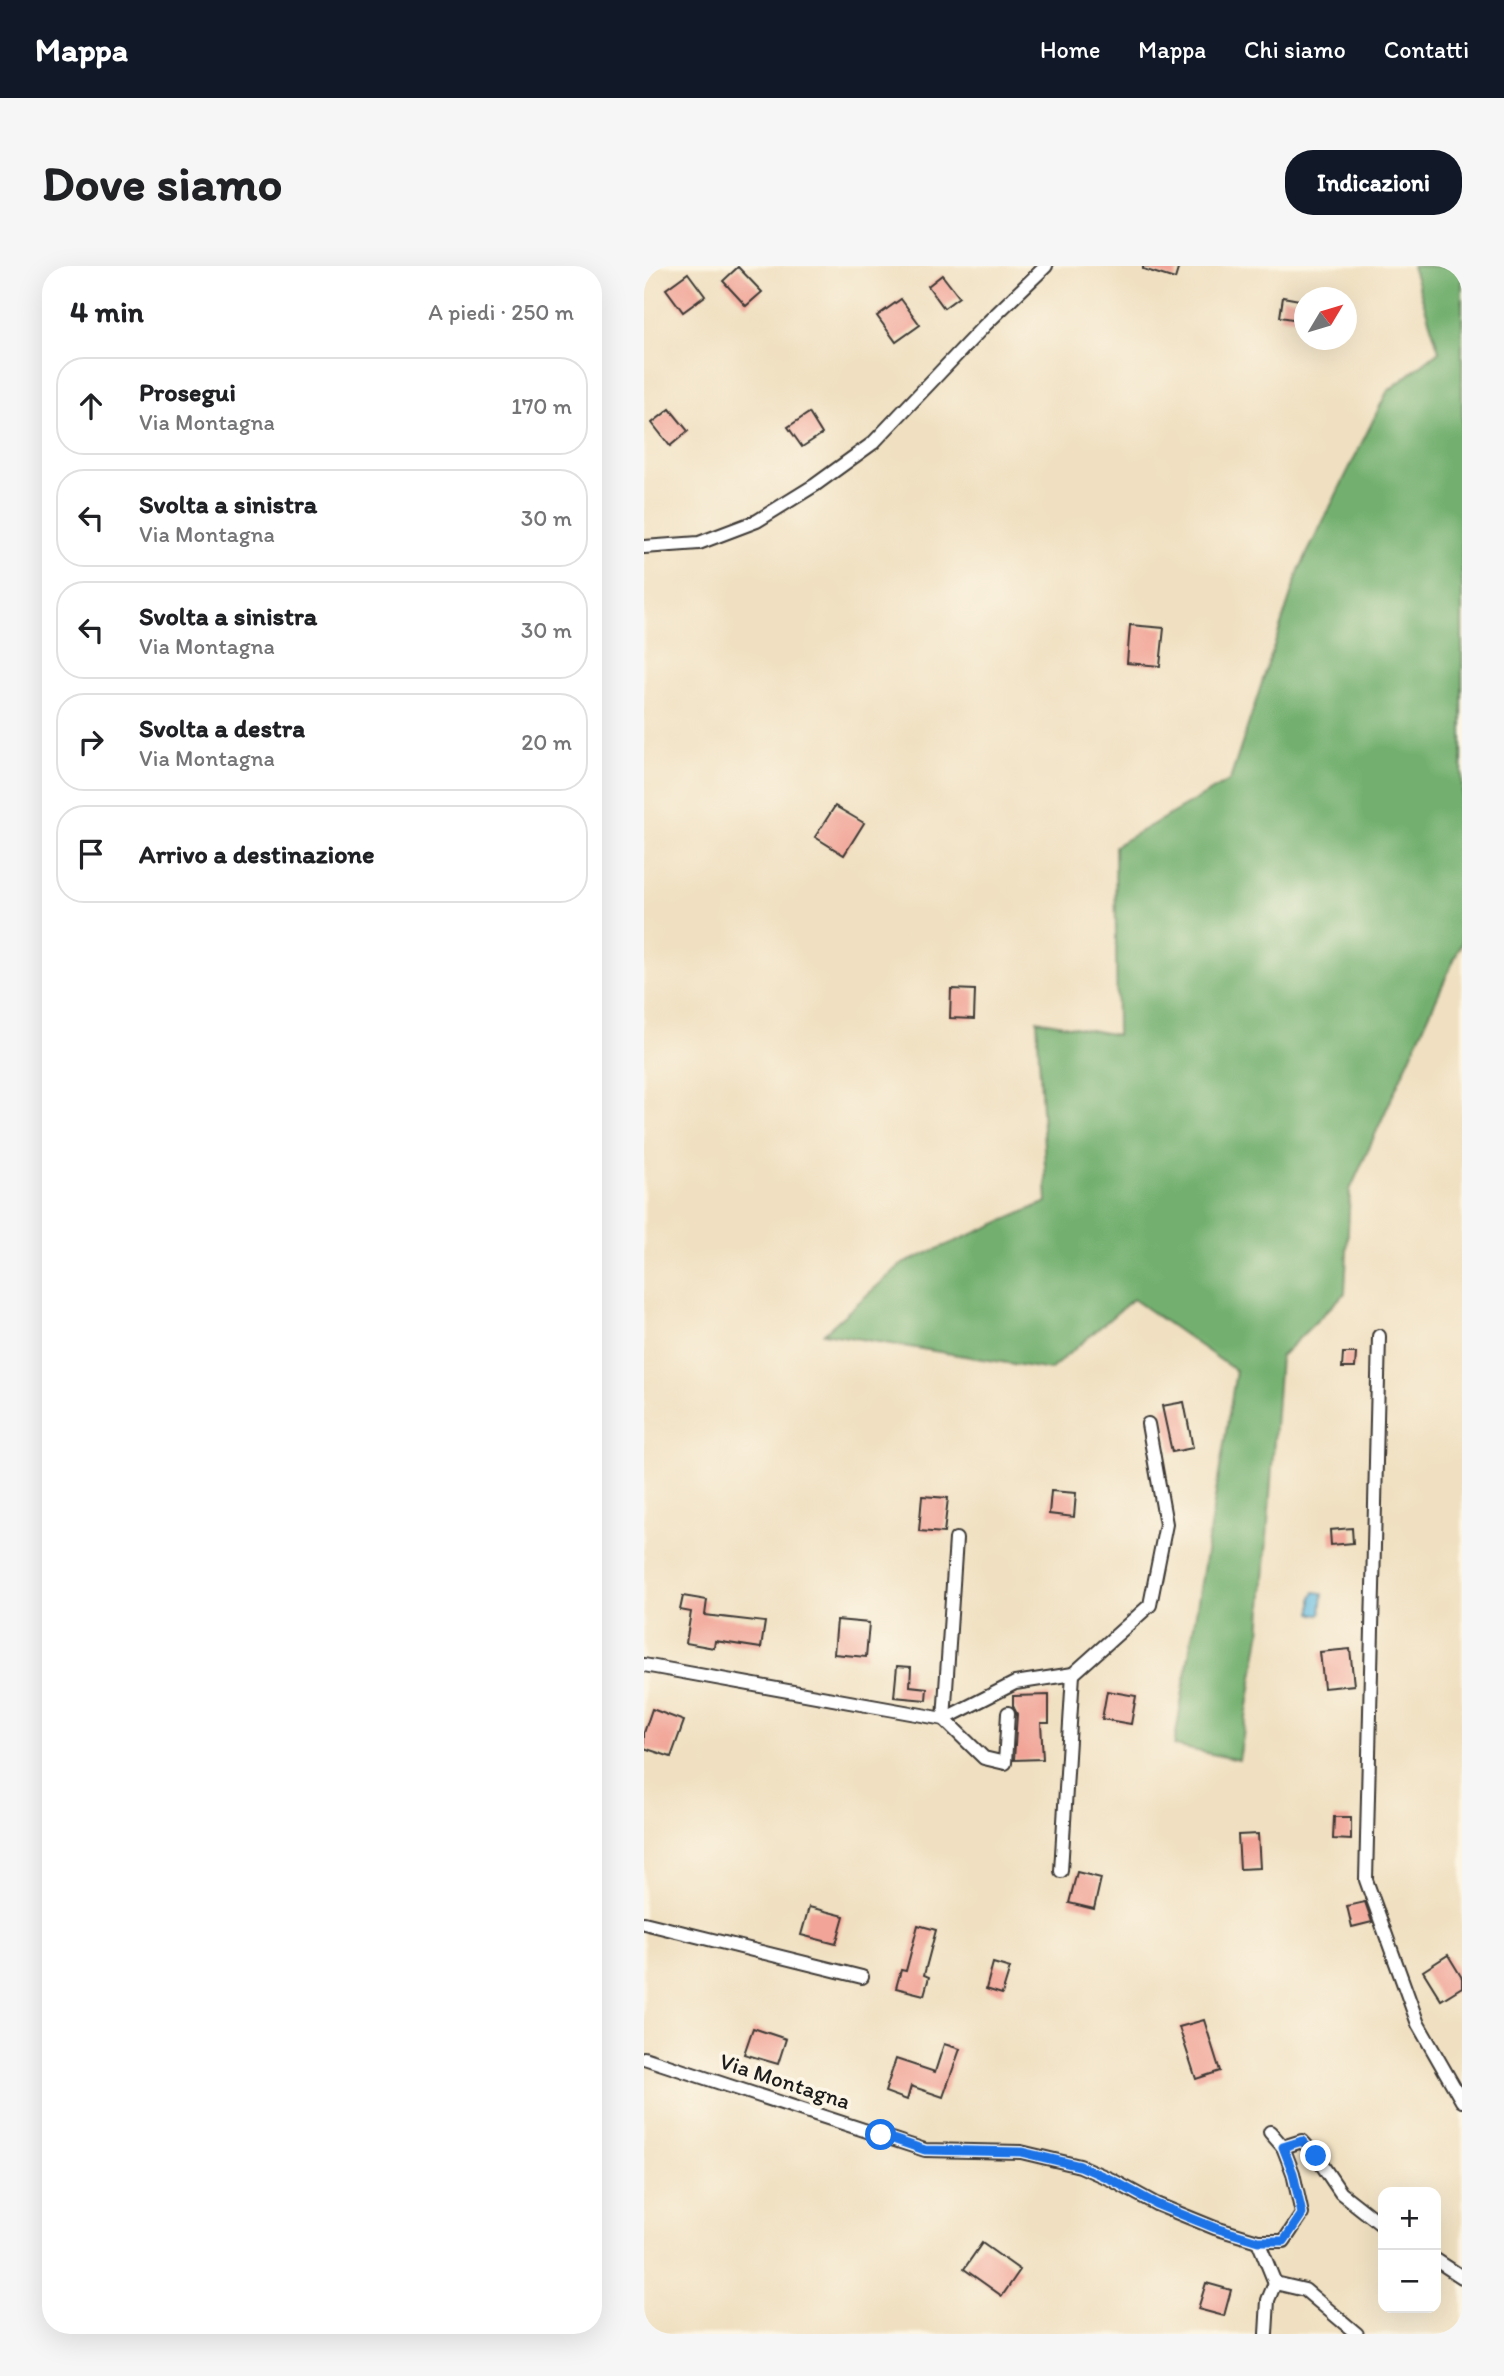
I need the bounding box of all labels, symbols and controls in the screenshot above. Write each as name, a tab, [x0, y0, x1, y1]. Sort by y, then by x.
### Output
text: Mappa	[35, 30, 128, 69]
text: Home	[1040, 35, 1100, 64]
text: Mappa	[1138, 35, 1206, 64]
text: Chi siamo	[1244, 35, 1346, 64]
text: Contatti	[1384, 35, 1469, 64]
button: Indicazioni	[1285, 150, 1462, 215]
text: Dove siamo	[42, 153, 282, 212]
north arrow	[1294, 287, 1357, 350]
text: 4 min	[70, 293, 144, 330]
text: A piedi · 250 m	[428, 298, 574, 326]
text: Prosegui	[139, 376, 236, 408]
icon: ahead	[72, 387, 110, 425]
text: 170 m	[511, 392, 572, 420]
text: Via Montagna	[139, 408, 275, 436]
text: Svolta a sinistra	[139, 488, 317, 520]
icon: left	[72, 499, 110, 537]
text: 30 m	[521, 504, 572, 532]
text: Via Montagna	[139, 520, 275, 548]
text: Svolta a sinistra	[139, 600, 317, 632]
icon: left	[72, 611, 110, 649]
text: 30 m	[521, 616, 572, 644]
text: Via Montagna	[139, 632, 275, 660]
text: Svolta a destra	[139, 712, 305, 744]
icon: right	[72, 723, 110, 761]
text: 20 m	[521, 728, 572, 756]
text: Via Montagna	[139, 744, 275, 772]
icon: arrive	[72, 835, 110, 873]
text: Arrivo a destinazione	[139, 838, 375, 870]
street label: Via Montagna	[716, 2047, 854, 2115]
route start	[865, 2119, 896, 2150]
route end	[1300, 2140, 1331, 2171]
map controls	[1378, 2187, 1441, 2313]
button: +	[1378, 2187, 1441, 2250]
button: −	[1378, 2250, 1441, 2313]

